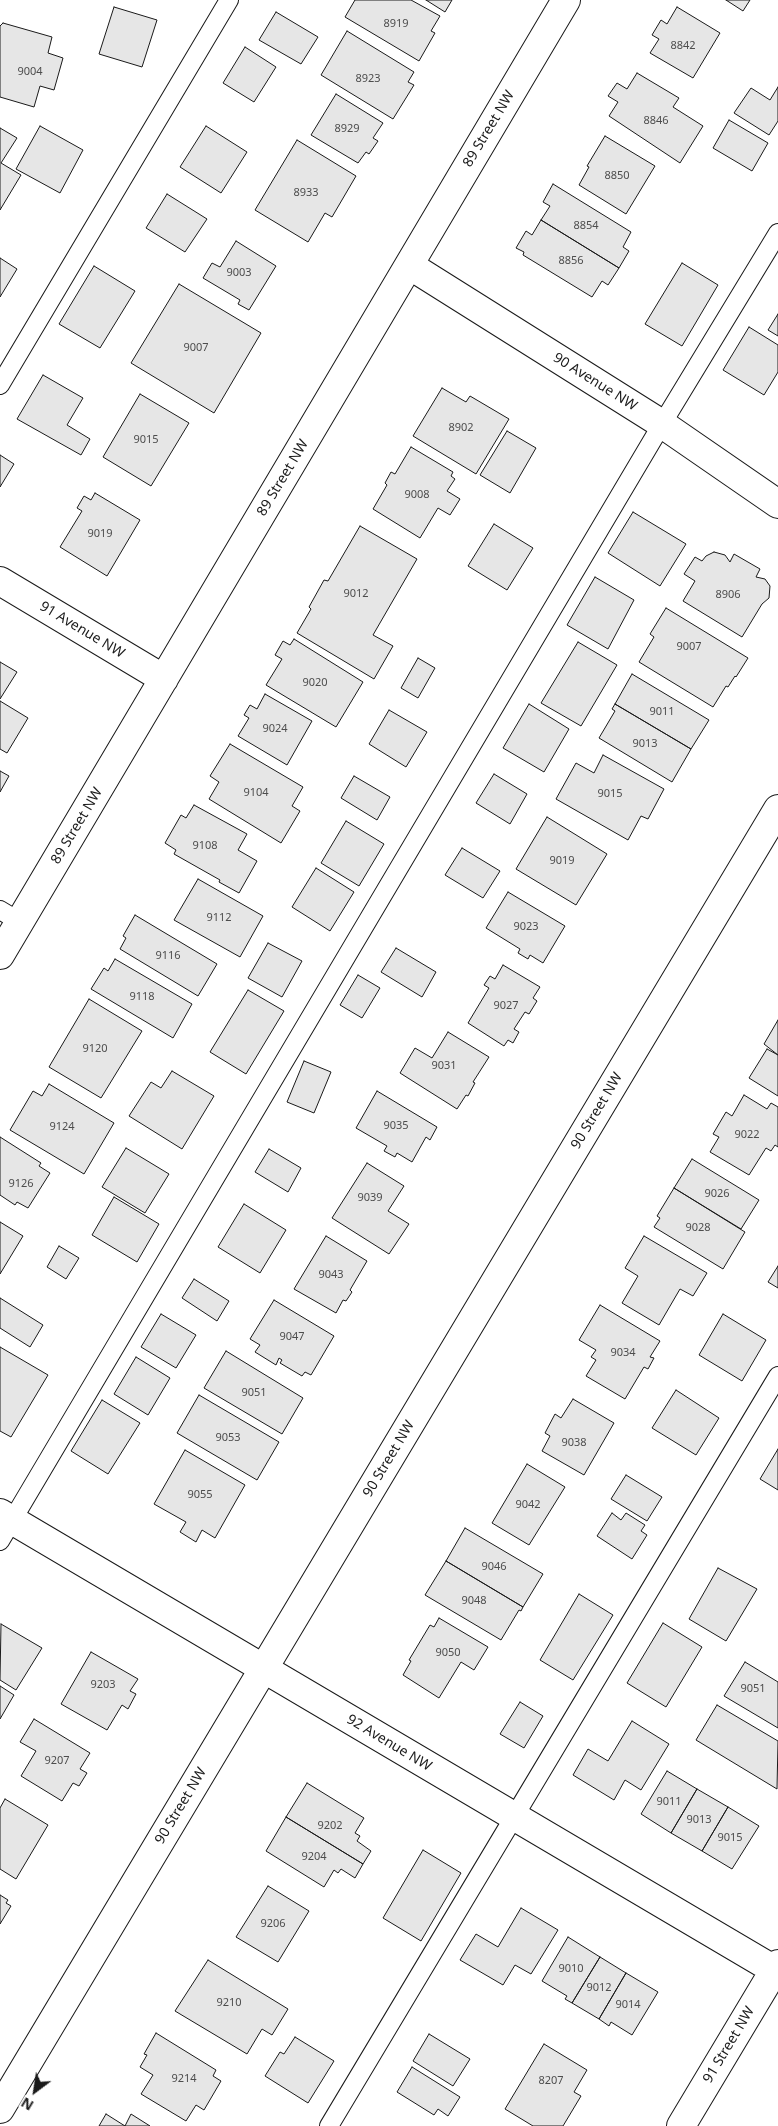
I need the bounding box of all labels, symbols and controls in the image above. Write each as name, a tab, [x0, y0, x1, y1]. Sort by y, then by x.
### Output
house number: 8919	[383, 17, 409, 31]
house number: 8842	[670, 39, 696, 53]
house number: 9004	[17, 65, 43, 79]
house number: 8923	[355, 72, 381, 86]
street label: 89 Street NW	[460, 88, 518, 170]
house number: 8846	[643, 114, 669, 128]
house number: 8929	[334, 122, 360, 136]
house number: 8850	[604, 169, 630, 183]
house number: 8933	[293, 186, 319, 200]
house number: 8854	[573, 219, 599, 233]
house number: 8856	[558, 254, 584, 268]
house number: 9003	[226, 266, 252, 280]
house number: 9007	[183, 341, 209, 355]
street label: 90 Avenue NW	[550, 349, 640, 415]
house number: 8902	[448, 421, 474, 435]
house number: 9015	[133, 433, 159, 447]
street label: 89 Street NW	[254, 437, 312, 519]
house number: 9008	[404, 488, 430, 502]
house number: 9019	[87, 527, 113, 541]
house number: 9012	[343, 587, 369, 601]
house number: 8906	[715, 588, 741, 602]
street label: 91 Avenue NW	[36, 598, 128, 662]
house number: 9007	[676, 640, 702, 654]
house number: 9020	[302, 676, 328, 690]
house number: 9011	[649, 705, 675, 719]
house number: 9024	[262, 722, 288, 736]
house number: 9013	[632, 737, 658, 751]
street label: 89 Street NW	[48, 785, 106, 867]
house number: 9104	[243, 786, 269, 800]
house number: 9015	[597, 787, 623, 801]
house number: 9108	[192, 839, 218, 853]
house number: 9019	[549, 854, 575, 868]
house number: 9112	[206, 911, 232, 925]
house number: 9023	[513, 920, 539, 934]
house number: 9116	[155, 949, 181, 963]
house number: 9118	[129, 990, 155, 1004]
house number: 9027	[493, 999, 519, 1013]
house number: 9120	[82, 1042, 108, 1056]
house number: 9031	[431, 1059, 457, 1073]
street label: 90 Street NW	[568, 1070, 626, 1152]
house number: 9035	[383, 1119, 409, 1133]
house number: 9124	[49, 1120, 75, 1134]
house number: 9022	[734, 1128, 760, 1142]
house number: 9126	[8, 1177, 34, 1191]
house number: 9026	[704, 1187, 730, 1201]
house number: 9039	[357, 1191, 383, 1205]
house number: 9028	[685, 1221, 711, 1235]
house number: 9043	[318, 1268, 344, 1282]
house number: 9047	[279, 1330, 305, 1344]
house number: 9034	[610, 1346, 636, 1360]
house number: 9051	[241, 1386, 267, 1400]
street label: 90 Street NW	[360, 1418, 418, 1500]
house number: 9053	[215, 1431, 241, 1445]
house number: 9038	[561, 1436, 587, 1450]
house number: 9055	[187, 1488, 213, 1502]
house number: 9042	[515, 1498, 541, 1512]
house number: 9046	[481, 1560, 507, 1574]
house number: 9048	[461, 1594, 487, 1608]
house number: 9050	[435, 1646, 461, 1660]
house number: 9203	[90, 1678, 116, 1692]
house number: 9051	[740, 1682, 766, 1696]
street label: 92 Avenue NW	[343, 1711, 435, 1775]
house number: 9207	[44, 1754, 70, 1768]
street label: 90 Street NW	[152, 1765, 210, 1847]
house number: 9011	[656, 1795, 682, 1809]
house number: 9013	[686, 1813, 712, 1827]
house number: 9202	[317, 1819, 343, 1833]
house number: 9015	[717, 1831, 743, 1845]
house number: 9204	[301, 1850, 327, 1864]
house number: 9206	[260, 1917, 286, 1931]
house number: 9010	[558, 1962, 584, 1976]
house number: 9012	[586, 1981, 612, 1995]
house number: 9210	[216, 1996, 242, 2010]
house number: 9014	[615, 1998, 641, 2012]
street label: 91 Street NW	[700, 2004, 758, 2086]
north arrow	[10, 2066, 60, 2116]
house number: 9214	[171, 2072, 197, 2086]
house number: 8207	[538, 2074, 564, 2088]
text: N	[17, 2093, 37, 2115]

